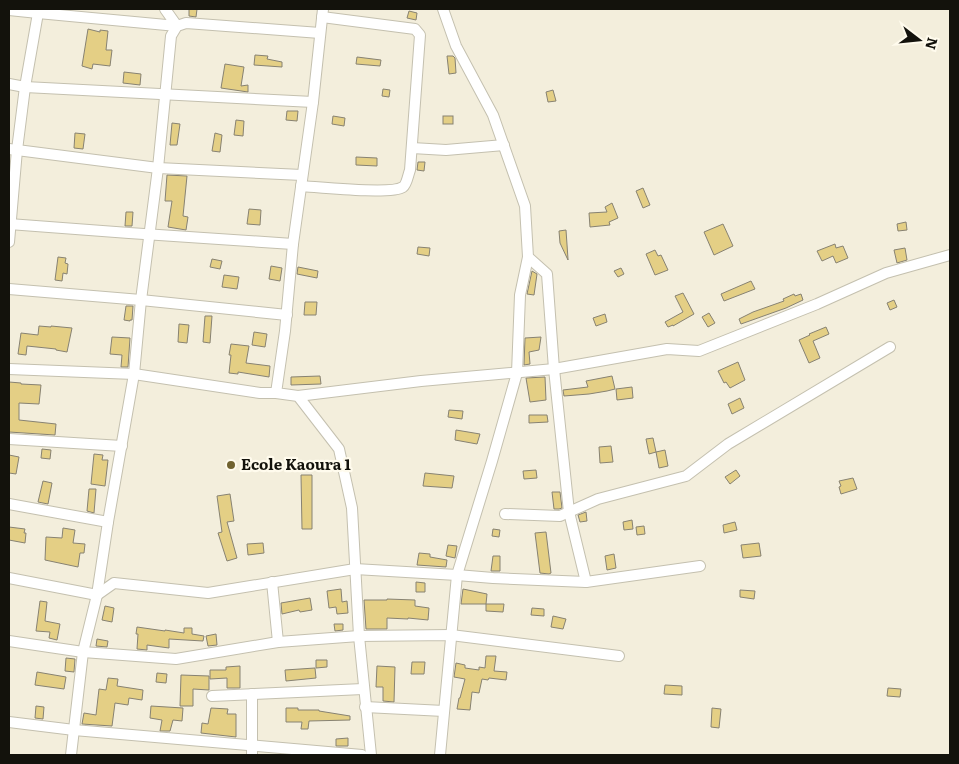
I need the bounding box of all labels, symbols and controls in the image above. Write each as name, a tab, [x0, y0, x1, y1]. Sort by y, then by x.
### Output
north arrow	[894, 15, 944, 65]
text: N	[921, 35, 944, 53]
place label: Ecole Kaoura 1	[241, 452, 351, 475]
marker: Ecole Kaoura 1	[225, 459, 237, 471]

